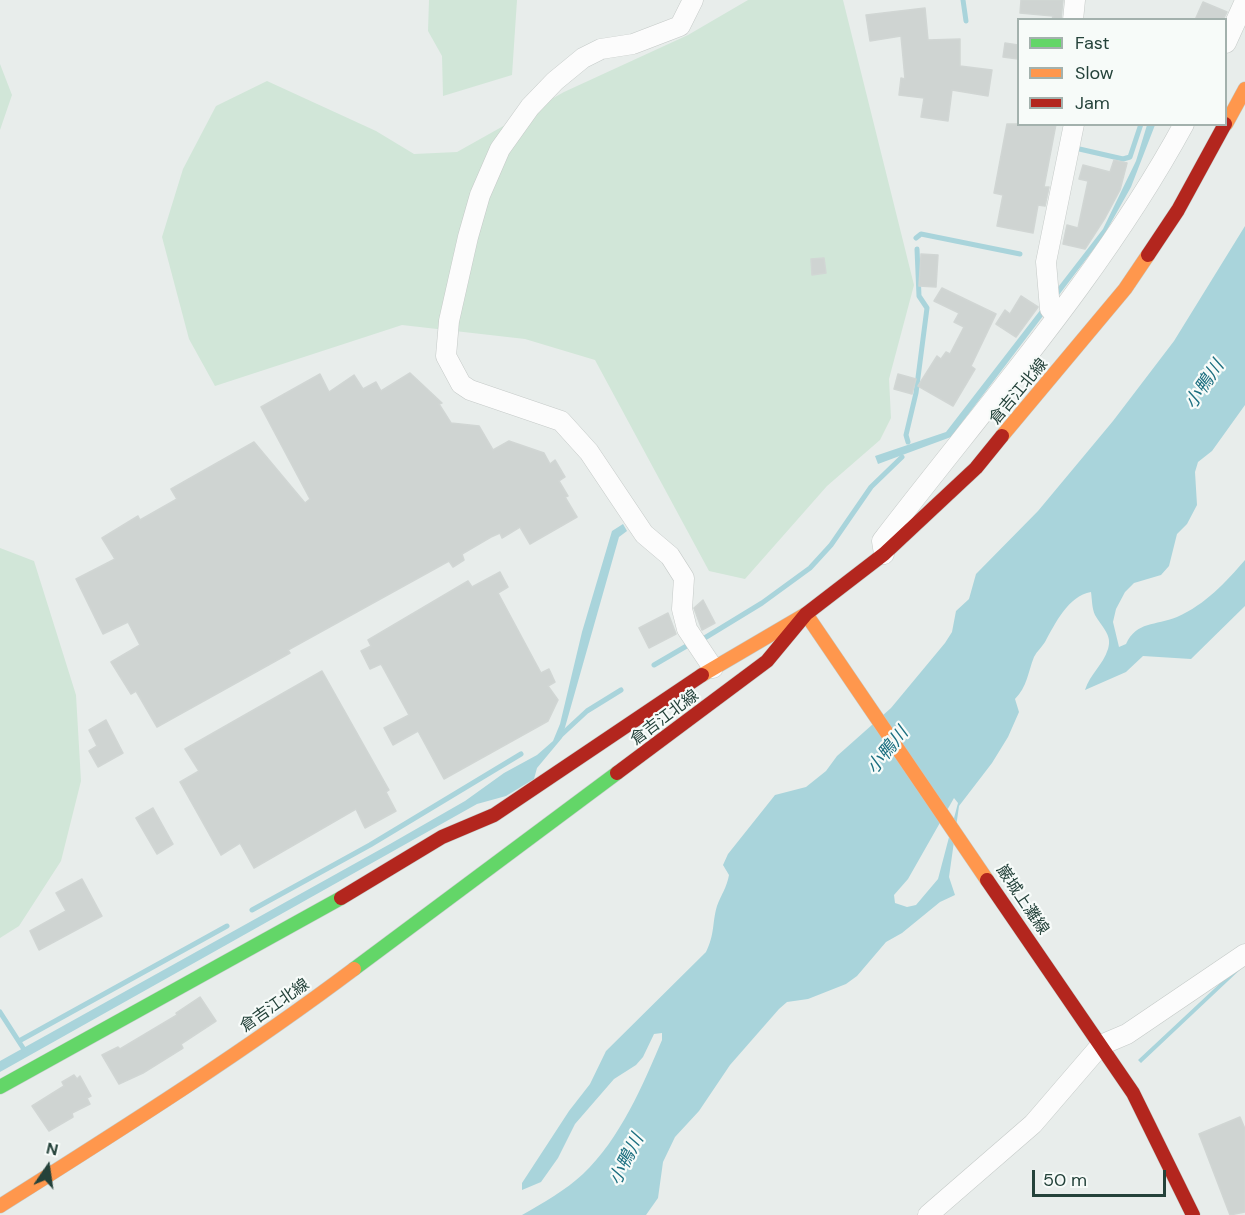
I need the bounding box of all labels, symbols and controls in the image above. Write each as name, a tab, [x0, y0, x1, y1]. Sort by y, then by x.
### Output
legend	[1017, 18, 1227, 126]
text: Fast	[1075, 31, 1110, 55]
text: Slow	[1075, 61, 1114, 85]
text: Jam	[1075, 91, 1110, 115]
street label: 倉吉江北線	[986, 355, 1052, 429]
water label: 小鴨川	[1181, 357, 1229, 413]
street label: 倉吉江北線	[627, 686, 703, 750]
water label: 小鴨川	[863, 723, 913, 779]
street label: 巌城上灘線	[992, 861, 1052, 939]
street label: 倉吉江北線	[237, 975, 313, 1037]
water label: 小鴨川	[605, 1131, 649, 1189]
north arrow	[18, 1137, 78, 1197]
text: N	[44, 1137, 60, 1161]
scale bar	[1035, 1158, 1168, 1196]
text: 50 m	[1043, 1168, 1087, 1192]

